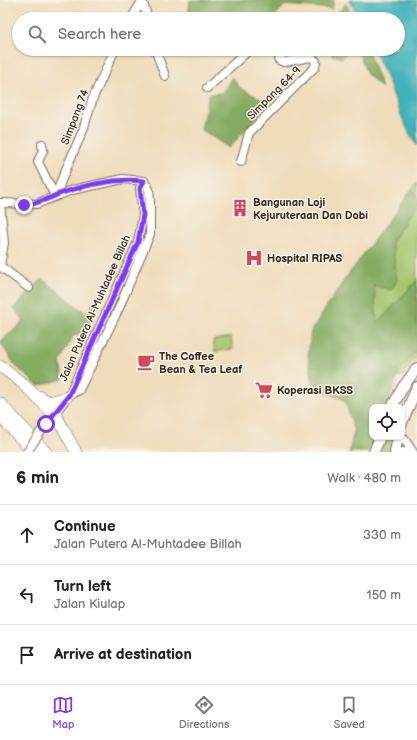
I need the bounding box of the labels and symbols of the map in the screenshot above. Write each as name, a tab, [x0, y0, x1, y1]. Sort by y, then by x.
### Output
street label: Simpang 64-9	[245, 64, 303, 122]
street label: Simpang 74	[58, 87, 92, 147]
route end	[15, 196, 33, 214]
place label: Bangunan Loji Kejuruteraan Dan Dobi	[253, 196, 368, 222]
building icon: Bangunan Loji Kejuruteraan Dan Dobi	[230, 198, 250, 218]
street label: Jalan Putera Al-Muhtadee Billah	[57, 233, 133, 383]
hospital icon: Hospital RIPAS	[244, 248, 264, 268]
place label: Hospital RIPAS	[267, 252, 343, 265]
place label: The Coffee Bean & Tea Leaf	[159, 350, 243, 376]
cafe icon: The Coffee Bean & Tea Leaf	[136, 352, 156, 372]
supermarket icon: Koperasi BKSS	[254, 380, 274, 400]
place label: Koperasi BKSS	[277, 384, 353, 397]
route start	[37, 415, 55, 433]

